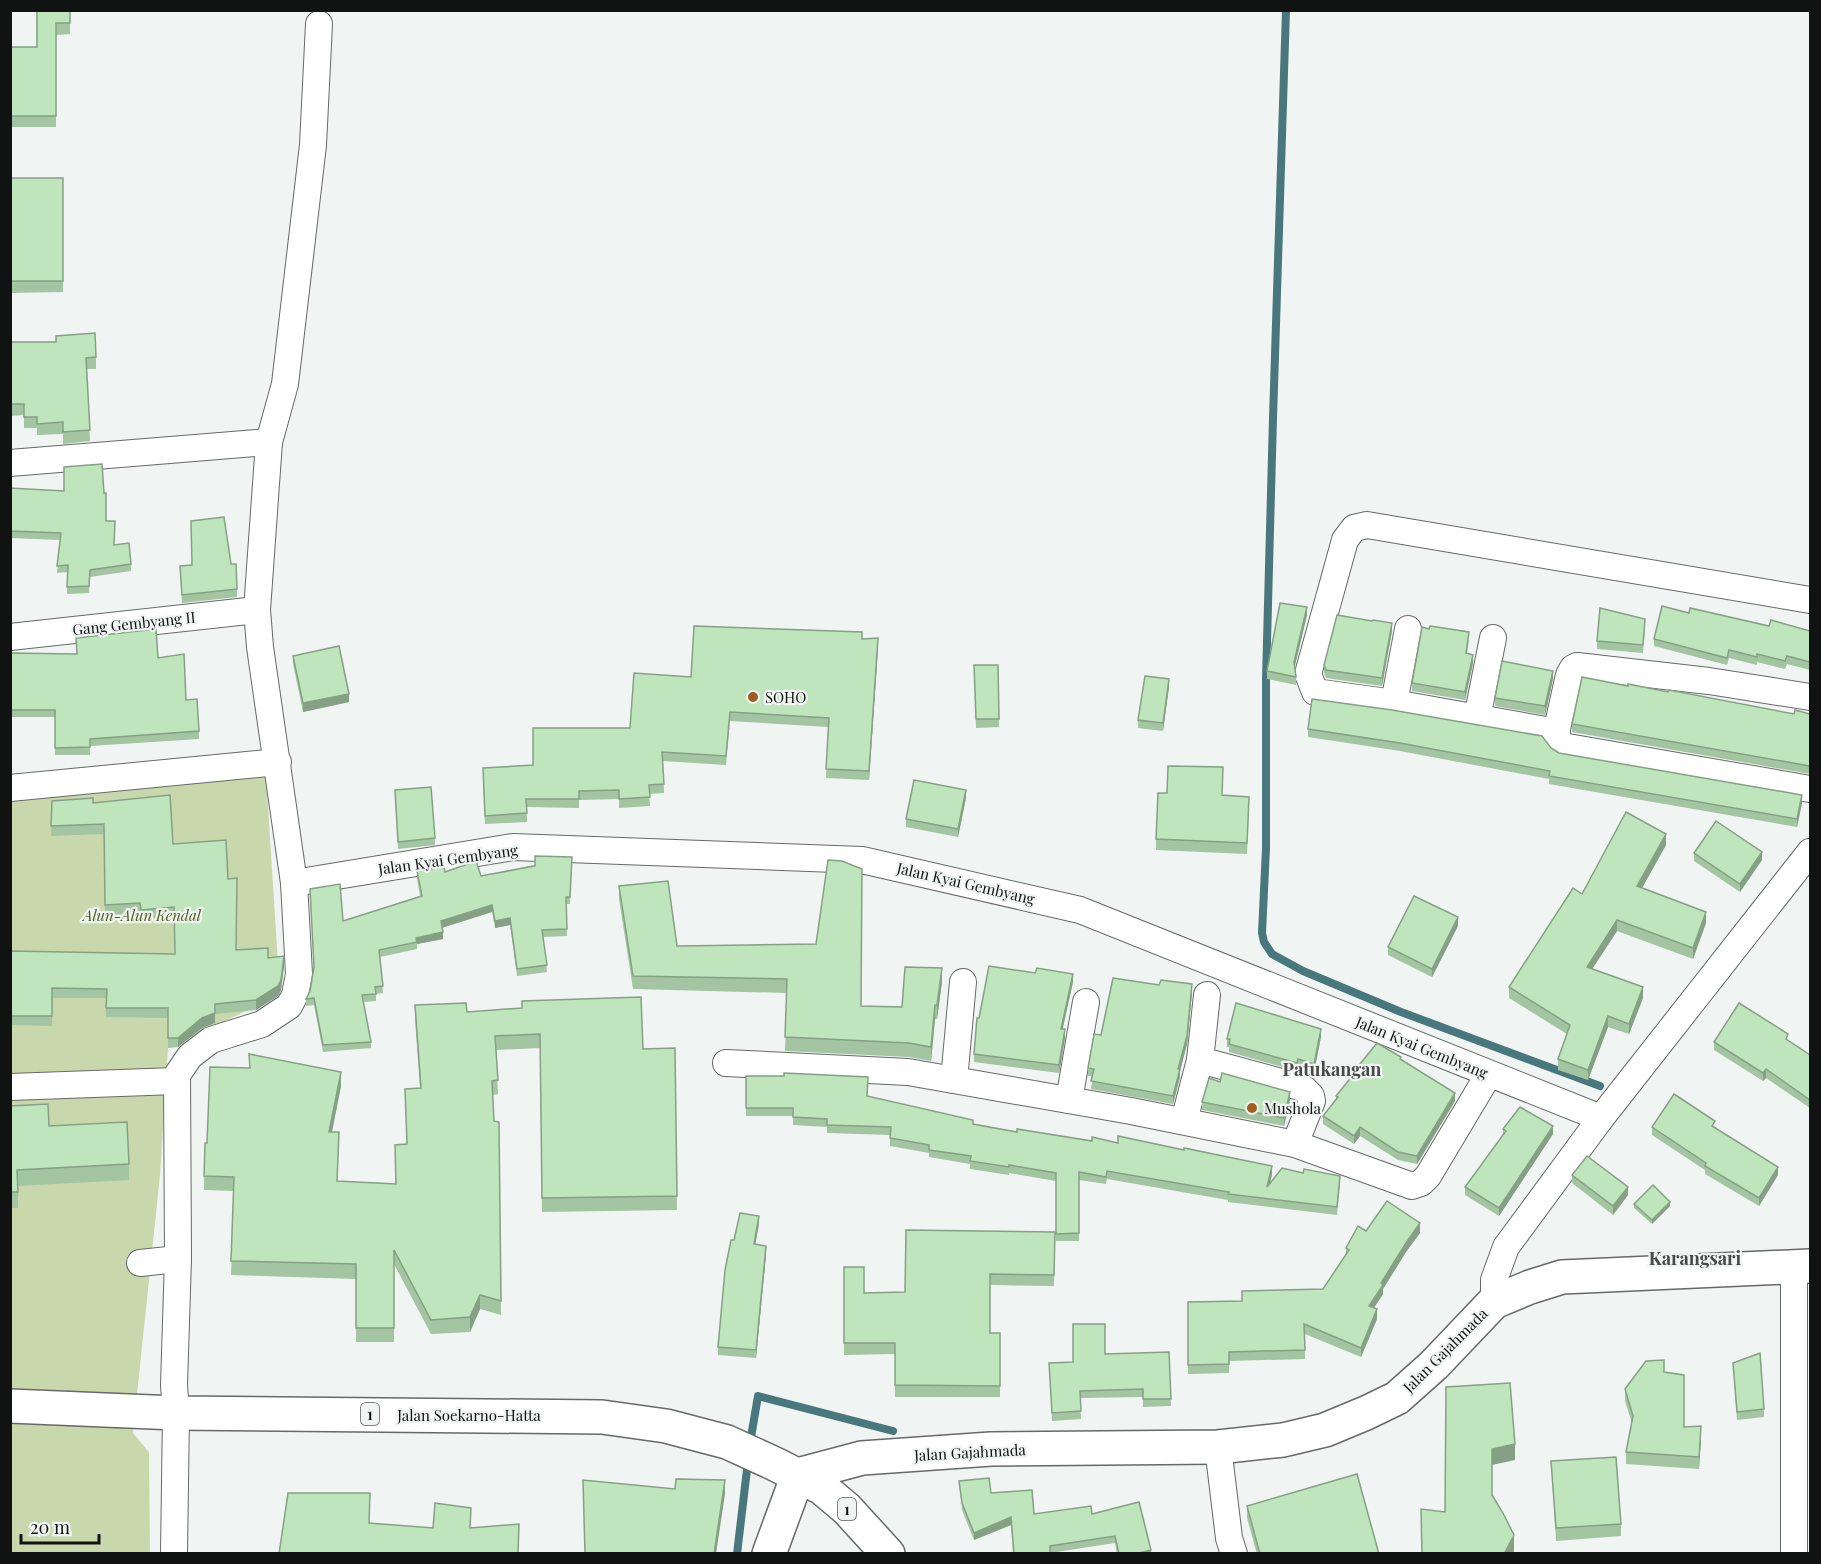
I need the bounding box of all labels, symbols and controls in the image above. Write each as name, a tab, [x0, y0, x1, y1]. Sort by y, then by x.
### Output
street label: Gang Gembyang II	[71, 607, 197, 639]
place label: SOHO	[765, 687, 806, 707]
marker: SOHO	[746, 690, 760, 704]
street label: Jalan Kyai Gembyang	[376, 839, 519, 879]
street label: Jalan Kyai Gembyang	[894, 857, 1037, 909]
park label: Alun-Alun Kendal	[81, 905, 202, 925]
street label: Jalan Kyai Gembyang	[1352, 1011, 1491, 1083]
district label: Patukangan	[1283, 1057, 1381, 1081]
place label: Mushola	[1264, 1098, 1322, 1118]
marker: Mushola	[1245, 1101, 1259, 1115]
district label: Karangsari	[1649, 1246, 1742, 1270]
street label: Jalan Gajahmada	[1398, 1303, 1492, 1397]
road number: 1	[361, 1403, 379, 1425]
street label: Jalan Soekarno-Hatta	[396, 1405, 541, 1425]
street label: Jalan Gajahmada	[913, 1439, 1027, 1465]
road number: 1	[838, 1498, 856, 1520]
scale bar	[21, 1507, 99, 1545]
text: 20 m	[30, 1515, 70, 1539]

